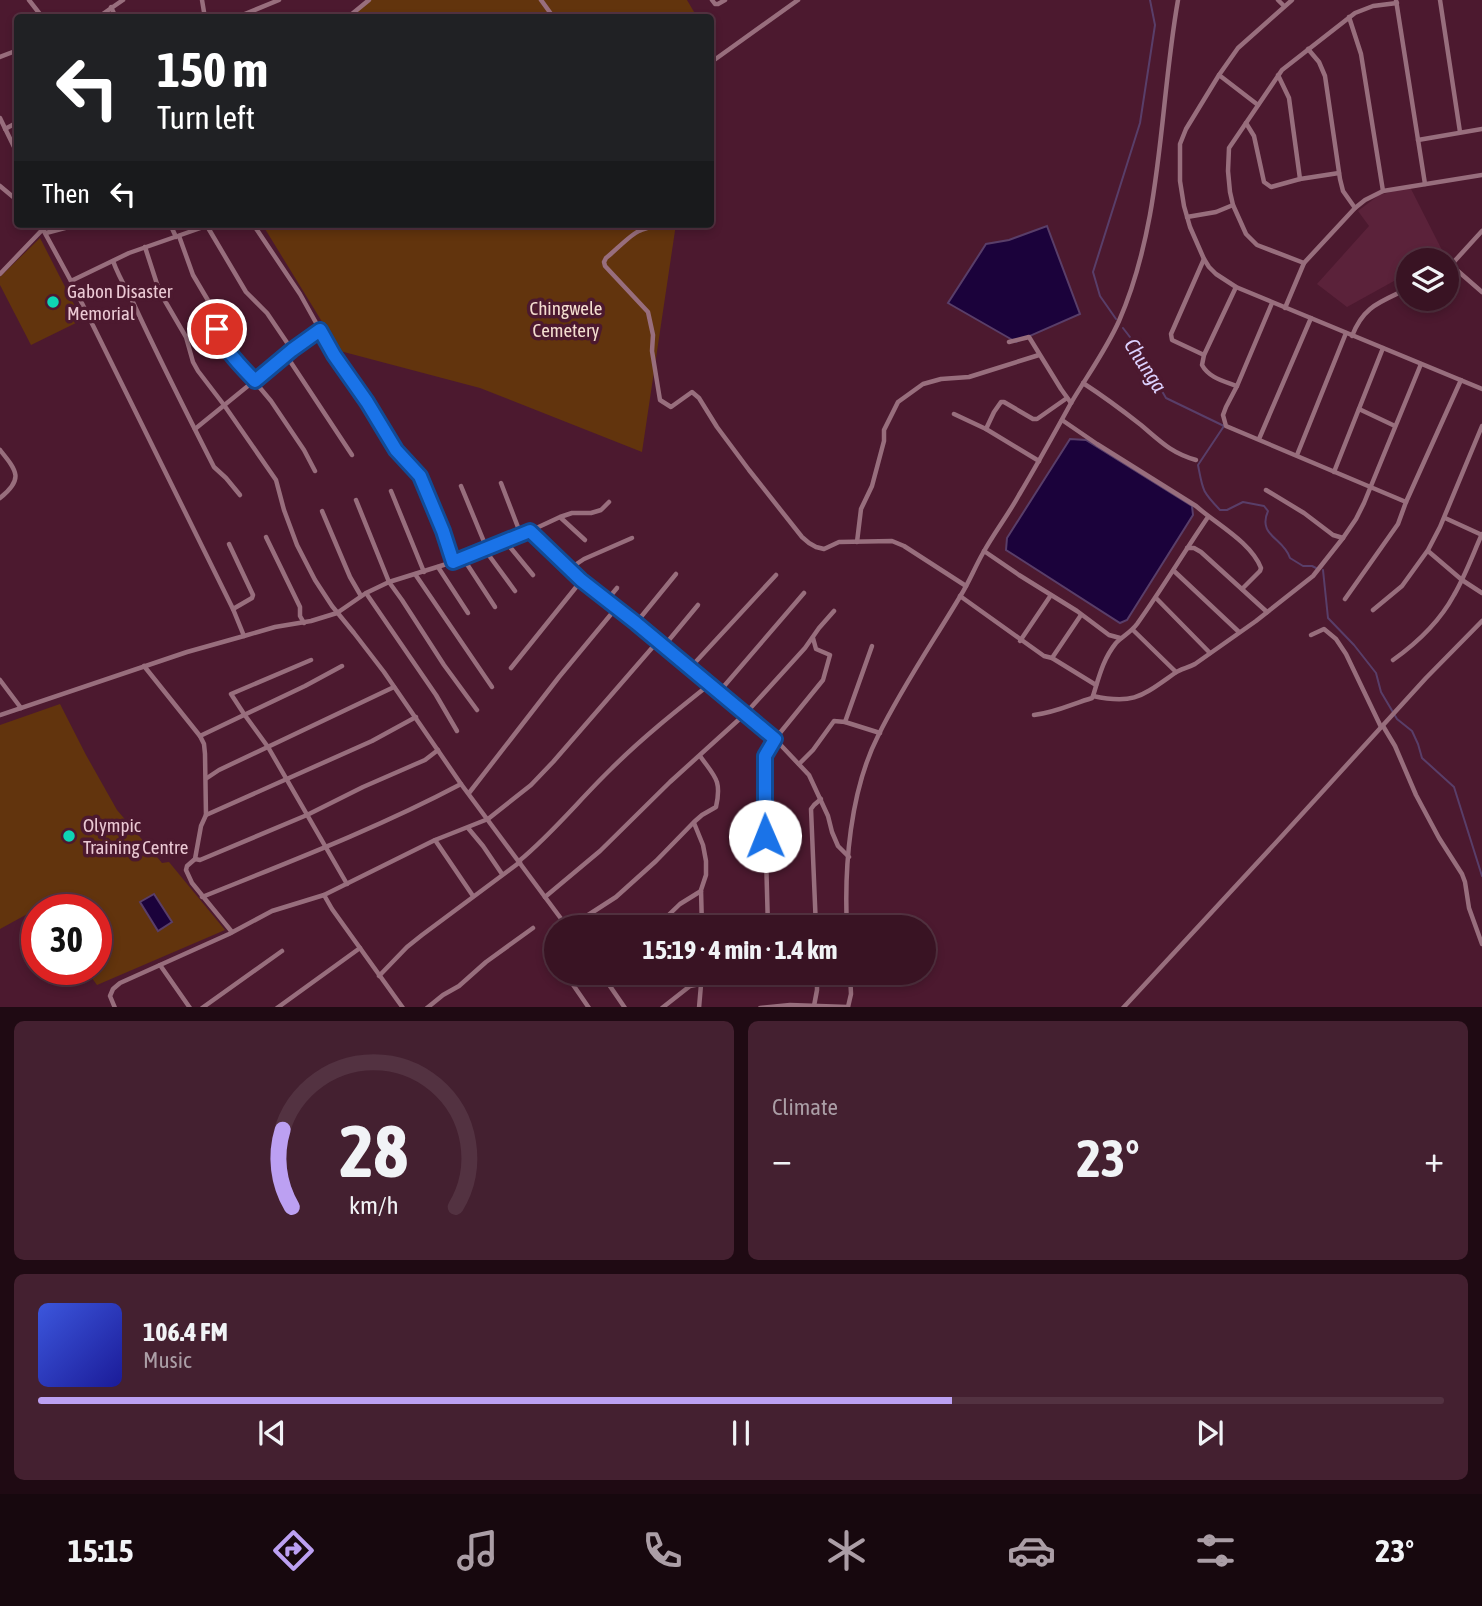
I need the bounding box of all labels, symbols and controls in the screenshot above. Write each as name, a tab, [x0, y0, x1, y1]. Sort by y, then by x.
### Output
text: 150 m	[157, 41, 268, 97]
icon: left	[42, 42, 133, 133]
text: Turn left	[157, 99, 255, 136]
icon: left	[104, 175, 142, 213]
text: Then	[42, 179, 90, 209]
map controls	[1396, 248, 1459, 311]
button: layers	[1396, 248, 1459, 311]
place label: Gabon Disaster Memorial	[67, 280, 173, 324]
marker: Gabon Disaster Memorial	[45, 294, 61, 310]
park label: Chingwele Cemetery	[530, 297, 602, 341]
pin	[187, 299, 247, 359]
icon: arrive	[198, 310, 236, 348]
water label: Chunga	[1120, 334, 1172, 397]
position arrow	[728, 799, 802, 873]
place label: Olympic Training Centre	[83, 814, 188, 858]
marker: Olympic Training Centre	[61, 828, 77, 844]
speed limit sign: 30	[21, 894, 112, 985]
text: 15:19 · 4 min · 1.4 km	[643, 935, 837, 965]
text: Climate	[772, 1094, 838, 1120]
text: 28	[340, 1109, 408, 1192]
text: 23°	[1076, 1128, 1140, 1188]
text: −	[772, 1137, 792, 1180]
text: +	[1424, 1137, 1444, 1180]
text: km/h	[349, 1190, 399, 1218]
text: 106.4 FM	[143, 1317, 228, 1347]
text: Music	[143, 1347, 191, 1373]
icon: previous	[253, 1414, 291, 1452]
icon: pause	[722, 1414, 760, 1452]
icon: next	[1191, 1414, 1229, 1452]
icon: directions	[269, 1526, 318, 1575]
icon: music	[453, 1526, 502, 1575]
icon: phone	[638, 1526, 687, 1575]
icon: climate	[822, 1526, 871, 1575]
icon: car	[1007, 1526, 1056, 1575]
icon: filters	[1191, 1526, 1240, 1575]
text: 15:15	[68, 1532, 134, 1569]
text: 23°	[1375, 1532, 1414, 1569]

